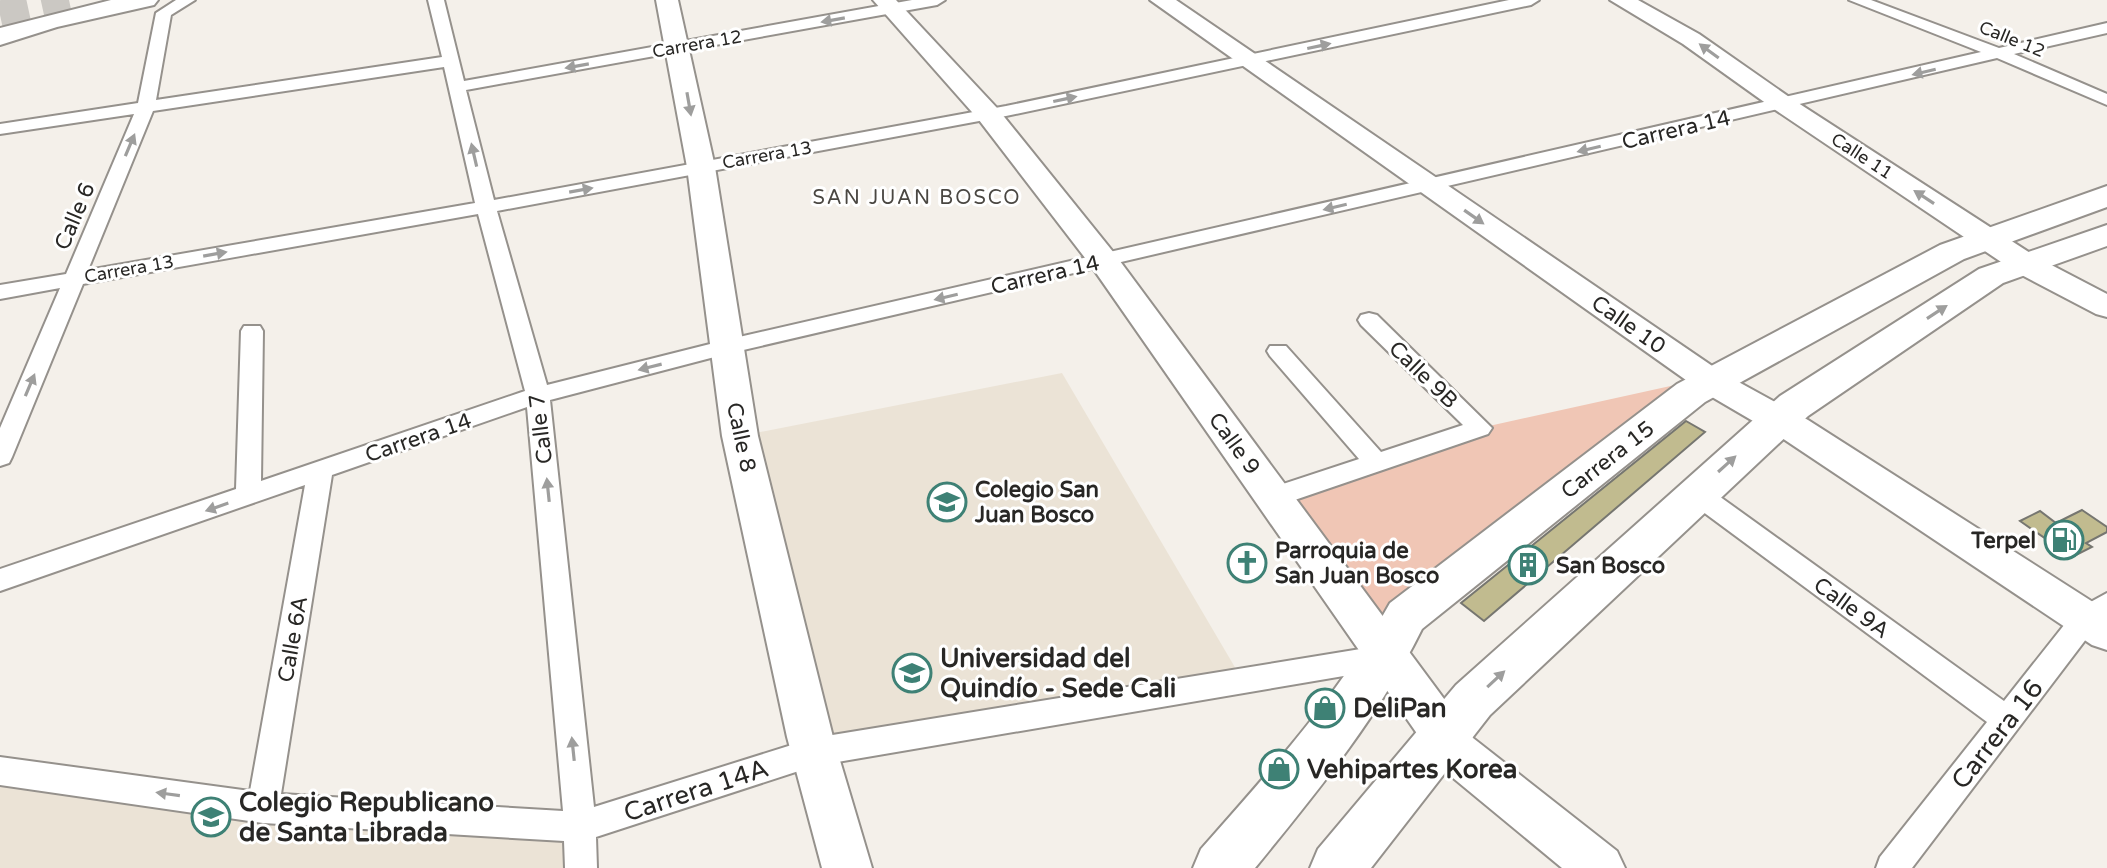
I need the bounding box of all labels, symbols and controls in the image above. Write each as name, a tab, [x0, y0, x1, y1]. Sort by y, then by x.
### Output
one-way arrow	[820, 14, 845, 26]
street label: Calle 12	[1976, 16, 2048, 62]
street label: Carrera 12	[650, 25, 744, 63]
one-way arrow	[1307, 39, 1332, 52]
one-way arrow	[1698, 44, 1719, 59]
one-way arrow	[564, 60, 589, 72]
one-way arrow	[1911, 66, 1936, 79]
one-way arrow	[684, 91, 696, 116]
one-way arrow	[1053, 92, 1078, 105]
street label: Carrera 14	[1619, 105, 1733, 155]
street label: Calle 11	[1827, 128, 1897, 184]
one-way arrow	[124, 133, 137, 157]
street label: Carrera 13	[720, 136, 814, 174]
one-way arrow	[467, 143, 479, 168]
one-way arrow	[1576, 143, 1601, 156]
street label: Calle 6	[49, 179, 101, 254]
one-way arrow	[569, 183, 594, 195]
district label: SAN JUAN BOSCO	[813, 186, 1021, 210]
one-way arrow	[1913, 190, 1935, 205]
one-way arrow	[1323, 201, 1348, 214]
one-way arrow	[1464, 209, 1485, 224]
one-way arrow	[203, 248, 228, 260]
street label: Carrera 13	[82, 250, 176, 288]
street label: Carrera 14	[988, 250, 1102, 300]
street label: Calle 10	[1586, 290, 1670, 360]
one-way arrow	[933, 291, 958, 304]
one-way arrow	[1927, 304, 1948, 319]
street label: Calle 9B	[1383, 336, 1463, 414]
one-way arrow	[638, 361, 663, 373]
one-way arrow	[24, 373, 37, 397]
street label: Calle 7	[524, 392, 558, 466]
street label: Calle 8	[721, 400, 761, 474]
street label: Calle 9	[1203, 407, 1265, 480]
street label: Carrera 14	[362, 408, 475, 468]
street label: Carrera 15	[1556, 415, 1659, 504]
one-way arrow	[1718, 455, 1737, 473]
one-way arrow	[541, 477, 554, 502]
place label: Colegio San Juan Bosco	[974, 477, 1099, 528]
school or university icon: Colegio San Juan Bosco	[926, 481, 968, 523]
one-way arrow	[204, 501, 228, 513]
fuel station icon: Terpel	[2043, 519, 2085, 561]
place label: Terpel	[1970, 528, 2036, 554]
place label: Parroquia de San Juan Bosco	[1275, 538, 1439, 589]
church icon: Parroquia de San Juan Bosco	[1226, 542, 1268, 584]
building icon: San Bosco	[1507, 544, 1549, 586]
place label: San Bosco	[1556, 553, 1665, 579]
street label: Calle 9A	[1809, 572, 1894, 644]
street label: Calle 6A	[273, 594, 313, 684]
place label: Universidad del Quindío - Sede Cali	[940, 643, 1176, 704]
school or university icon: Universidad del Quindío - Sede Cali	[891, 652, 933, 694]
one-way arrow	[1486, 670, 1505, 688]
street label: Carrera 16	[1945, 673, 2050, 795]
shop icon: DeliPan	[1304, 687, 1346, 729]
place label: DeliPan	[1353, 693, 1447, 724]
one-way arrow	[566, 736, 579, 761]
shop icon: Vehipartes Korea	[1258, 748, 1300, 790]
street label: Carrera 14A	[620, 753, 772, 828]
place label: Vehipartes Korea	[1307, 754, 1517, 785]
place label: Colegio Republicano de Santa Librada	[239, 787, 494, 848]
one-way arrow	[155, 788, 180, 801]
school or university icon: Colegio Republicano de Santa Librada	[190, 796, 232, 838]

